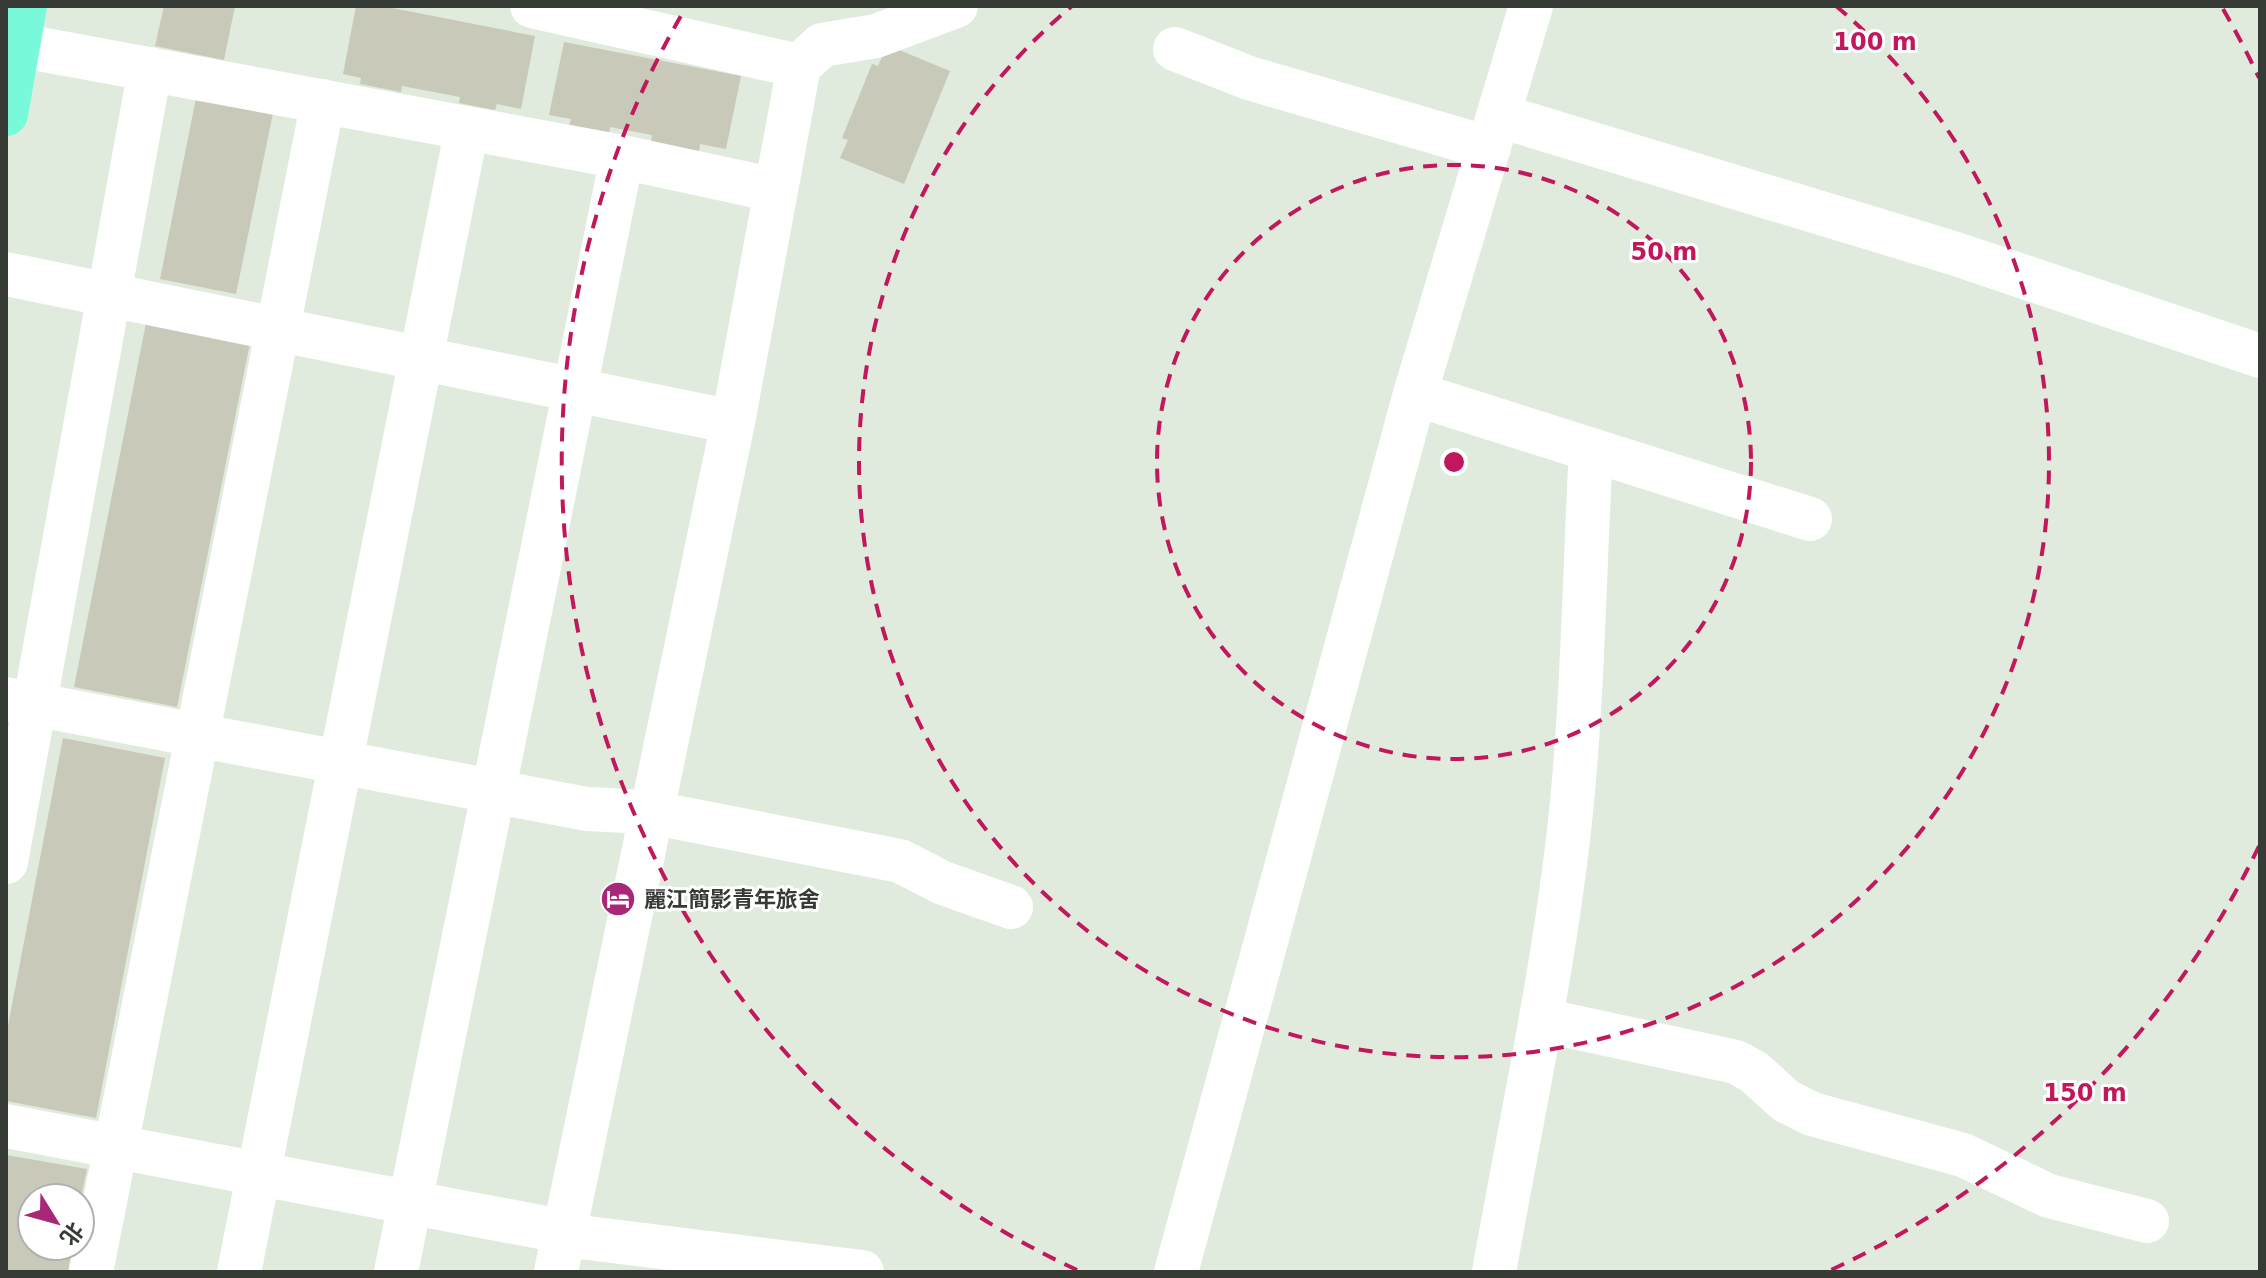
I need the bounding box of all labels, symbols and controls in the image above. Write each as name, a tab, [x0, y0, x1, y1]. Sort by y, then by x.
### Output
text: 100 m	[1833, 28, 1917, 56]
text: 50 m	[1631, 238, 1697, 266]
centre of rings	[1440, 448, 1468, 476]
hotel icon: 麗江簡影青年旅舍	[599, 880, 637, 918]
place label: 麗江簡影青年旅舍	[644, 887, 820, 912]
text: 150 m	[2043, 1079, 2127, 1107]
north arrow	[16, 1182, 96, 1262]
text: 北	[55, 1217, 88, 1250]

